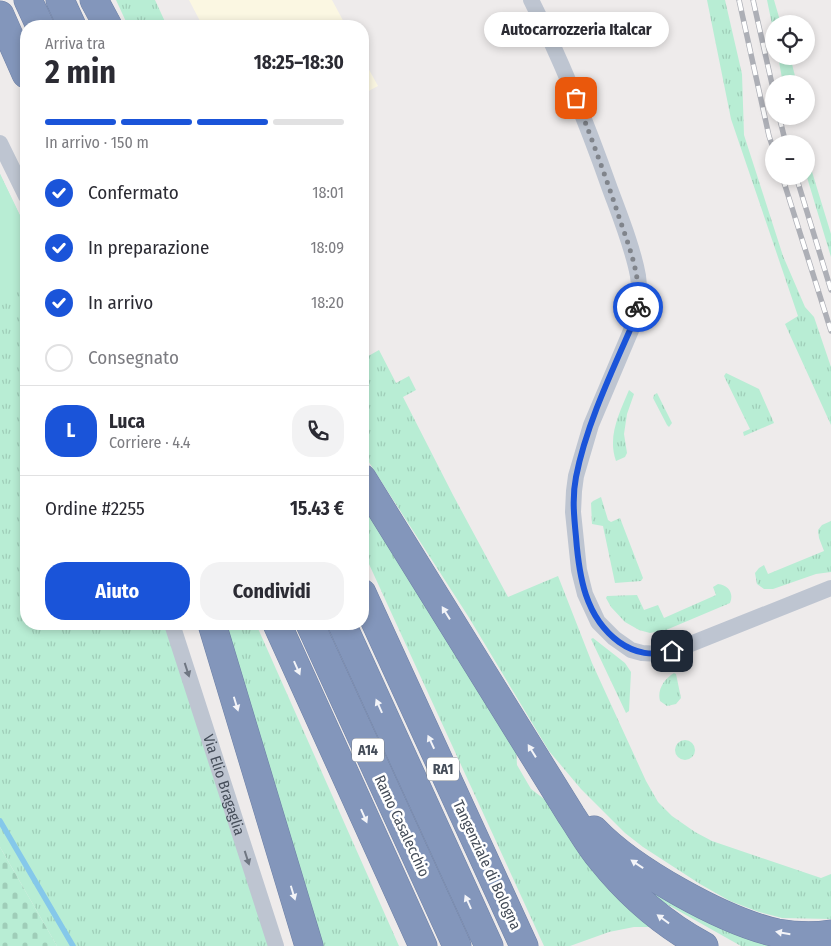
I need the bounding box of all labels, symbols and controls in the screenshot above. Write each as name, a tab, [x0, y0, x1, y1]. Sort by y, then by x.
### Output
callout: Autocarrozzeria Italcar	[484, 13, 668, 48]
map controls	[765, 15, 815, 185]
button: locate	[765, 15, 815, 65]
text: Autocarrozzeria Italcar	[501, 20, 652, 39]
text: Arriva tra	[45, 34, 105, 53]
text: 18:25–18:30	[254, 51, 344, 74]
text: 2 min	[45, 53, 116, 91]
button: +	[765, 75, 815, 125]
pin	[555, 77, 597, 119]
icon: bag	[562, 84, 590, 112]
text: In arrivo · 150 m	[45, 133, 149, 152]
button: −	[765, 135, 815, 185]
icon: check	[45, 179, 73, 207]
text: Confermato	[88, 181, 179, 204]
text: 18:01	[312, 183, 344, 202]
icon: check	[45, 234, 73, 262]
text: In preparazione	[88, 236, 209, 259]
text: 18:09	[310, 238, 344, 257]
courier	[613, 282, 663, 332]
icon: check	[45, 289, 73, 317]
text: In arrivo	[88, 291, 153, 314]
text: 18:20	[311, 293, 344, 312]
icon: bike	[624, 293, 652, 321]
text: Consegnato	[88, 346, 179, 369]
button: phone	[292, 405, 344, 457]
text: Luca	[109, 410, 145, 433]
text: L	[67, 419, 75, 442]
text: Corriere · 4.4	[109, 433, 191, 452]
text: Ordine #2255	[45, 497, 145, 520]
text: 15.43 €	[290, 497, 344, 520]
button: Aiuto	[45, 562, 190, 620]
button: Condividi	[200, 562, 344, 620]
one-way arrow	[442, 606, 451, 619]
pin	[651, 630, 693, 672]
icon: home	[658, 637, 686, 665]
one-way arrow	[293, 661, 301, 675]
one-way arrow	[184, 663, 191, 678]
one-way arrow	[233, 697, 241, 712]
one-way arrow	[375, 699, 383, 713]
street label: Via Elio Bragaglia	[199, 732, 249, 837]
one-way arrow	[426, 735, 434, 749]
road number: A14	[352, 738, 384, 762]
one-way arrow	[528, 744, 537, 757]
road number: RA1	[427, 758, 459, 781]
street label: Ramo Casalecchio	[371, 772, 433, 880]
street label: Tangenziale di Bologna	[449, 797, 525, 933]
one-way arrow	[361, 809, 369, 823]
one-way arrow	[244, 851, 251, 866]
one-way arrow	[630, 859, 643, 869]
one-way arrow	[290, 886, 298, 901]
one-way arrow	[464, 895, 472, 909]
one-way arrow	[656, 914, 670, 924]
one-way arrow	[774, 929, 790, 937]

